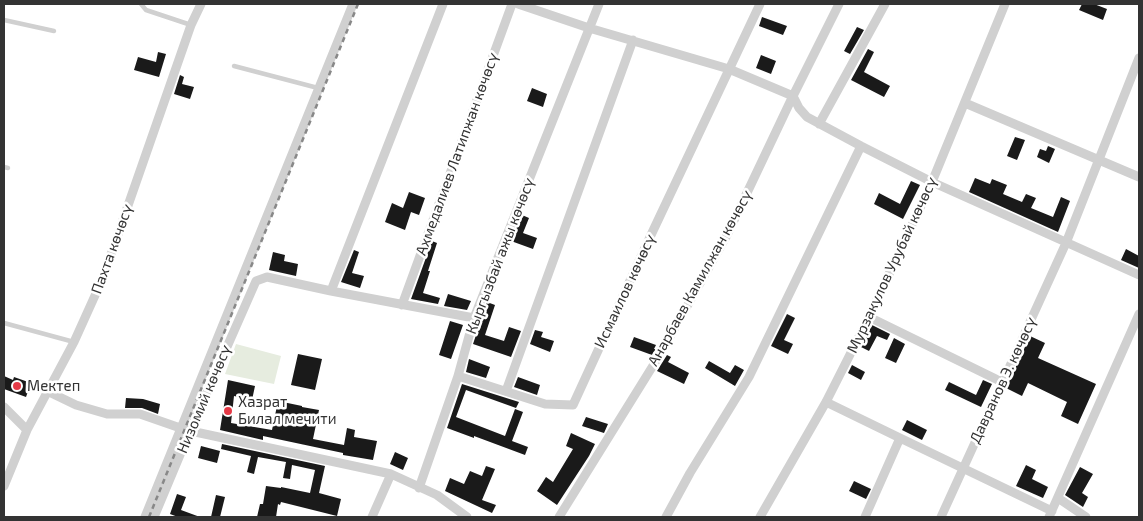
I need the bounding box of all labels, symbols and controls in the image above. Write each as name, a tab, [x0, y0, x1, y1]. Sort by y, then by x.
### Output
street label: Ахмедалиев Латипжан көчөсү	[412, 50, 502, 258]
street label: Мурзакулов Урубай көчөсү	[843, 174, 941, 356]
street label: Кыргызбай ажы көчөсү	[462, 175, 538, 337]
street label: Анарбаев Камилжан көчөсү	[644, 187, 756, 369]
street label: Пахта көчөсү	[87, 202, 137, 296]
street label: Исмаилов көчөсү	[591, 231, 659, 351]
street label: Давранов Э. көчөсү	[966, 314, 1040, 446]
street label: Низомий көчөсү	[173, 342, 235, 456]
place label: Мектеп	[27, 377, 80, 395]
marker: Мектеп	[11, 380, 23, 392]
place label: Хазрат Билал мечити	[238, 393, 336, 428]
marker: Хазрат Билал мечити	[222, 405, 234, 417]

